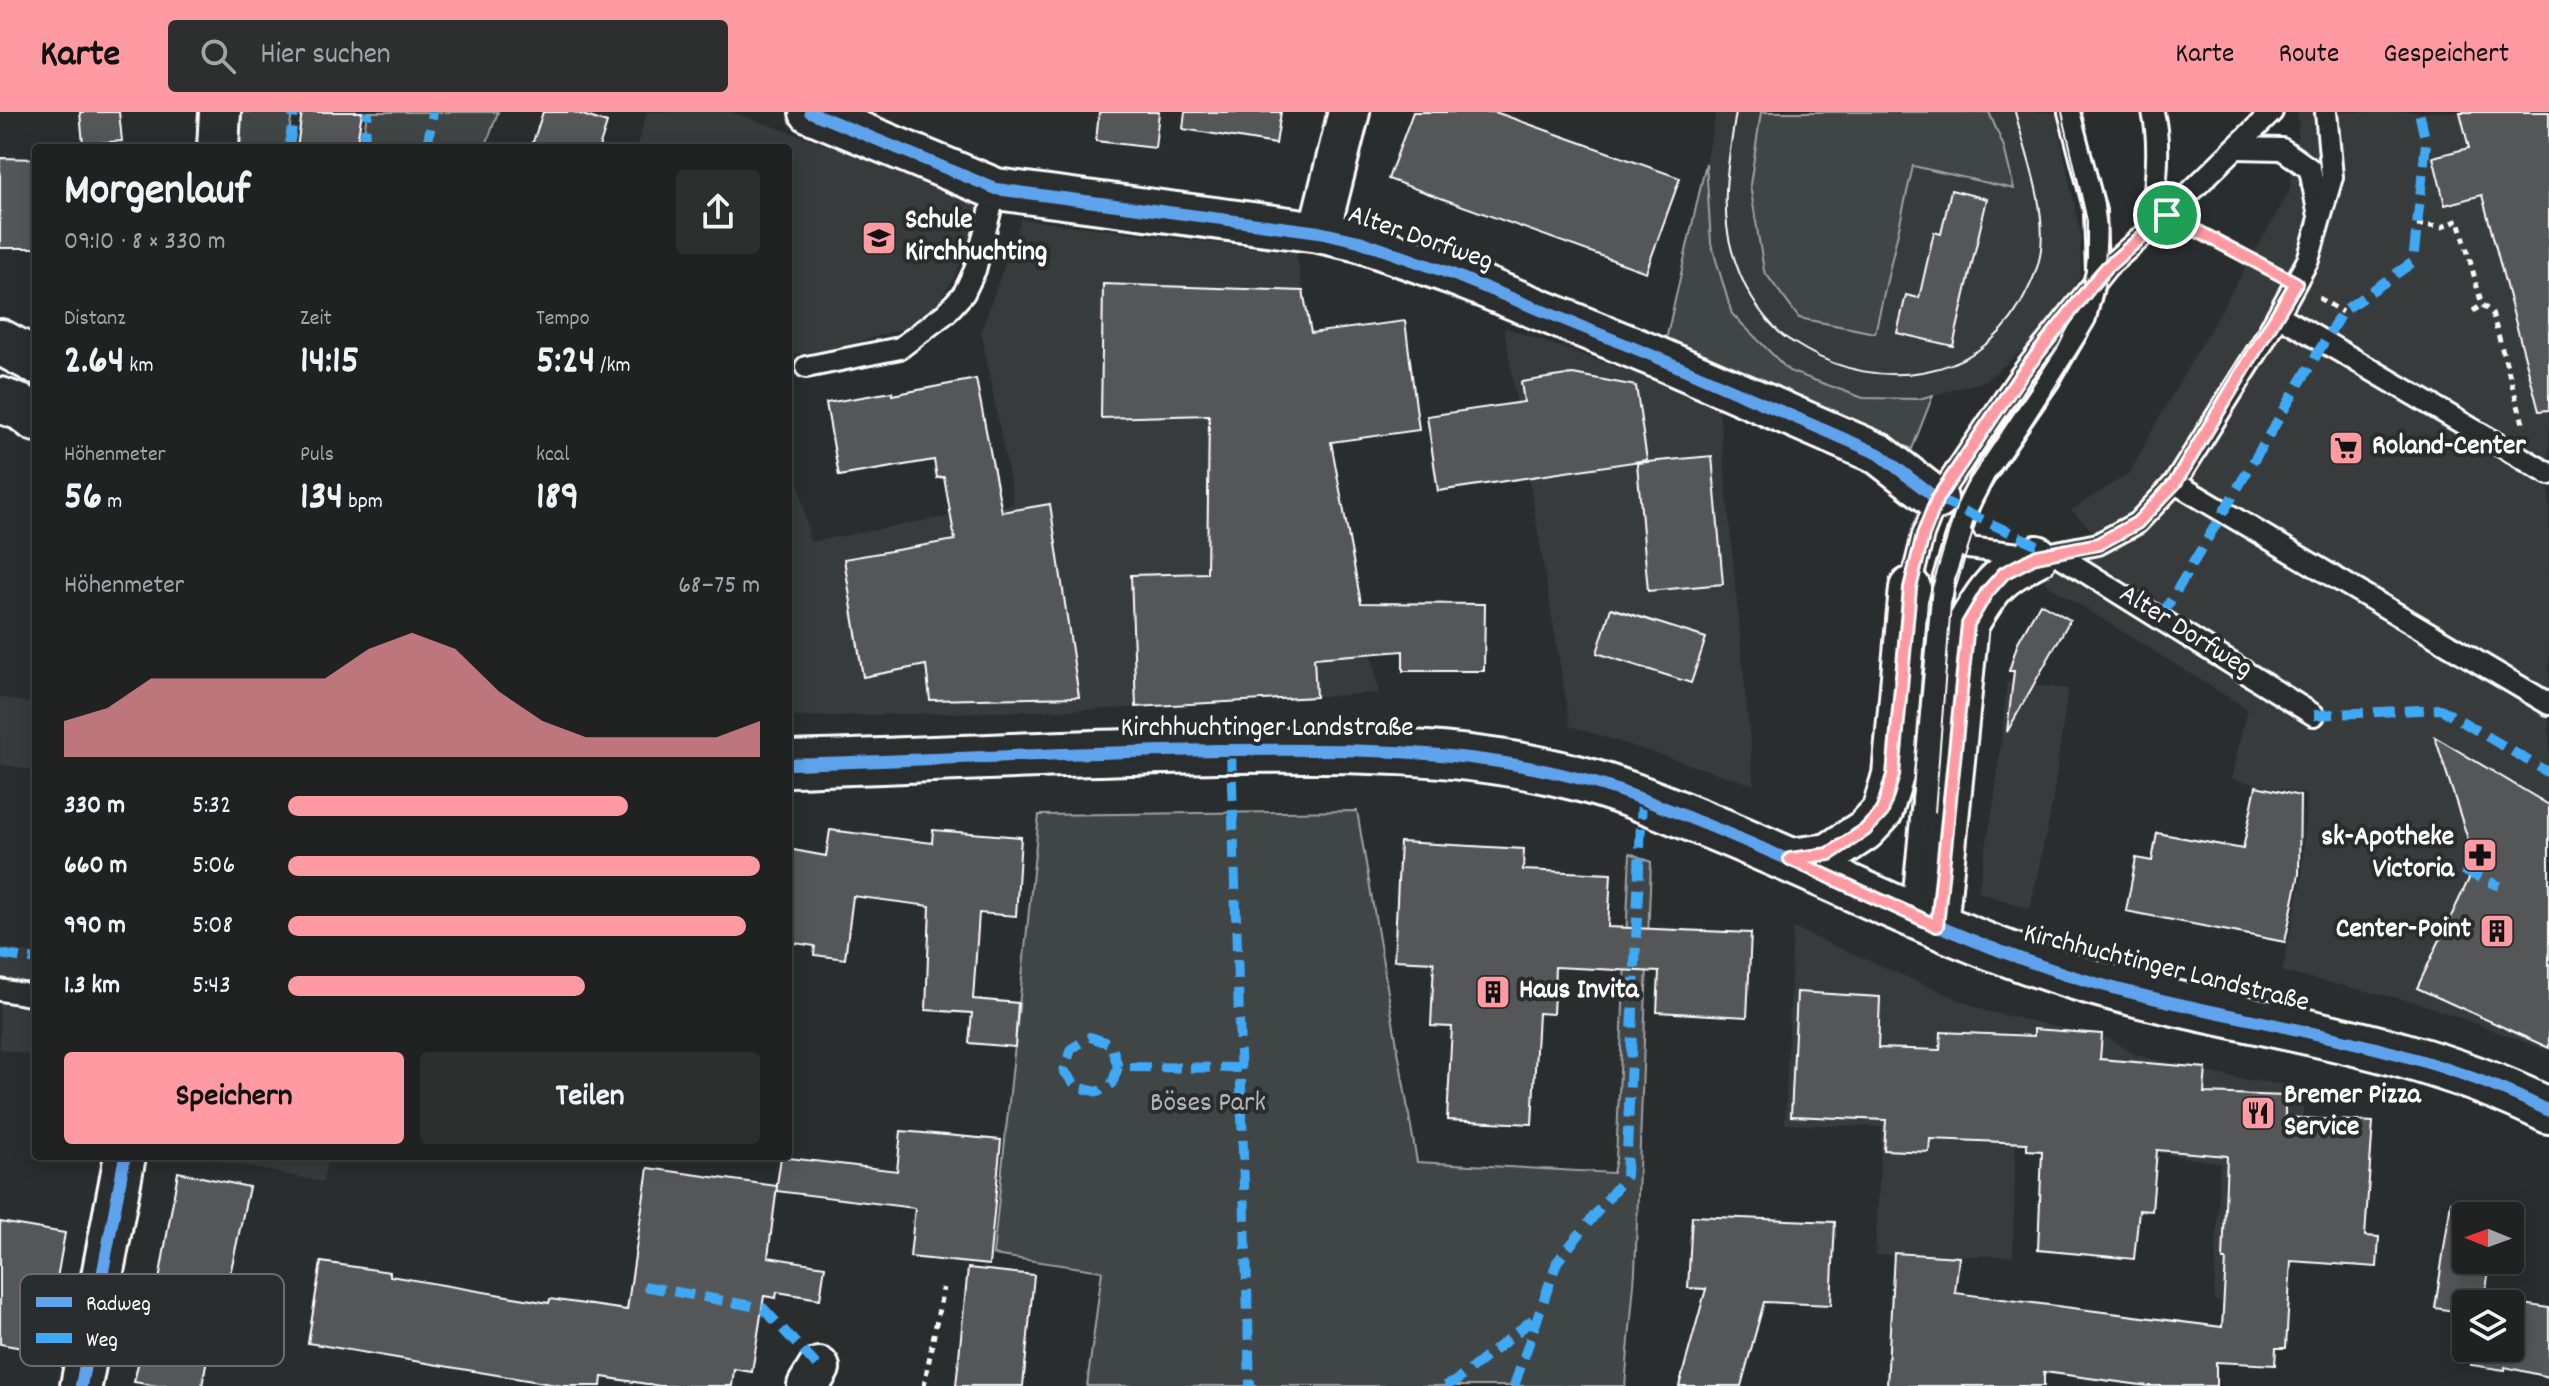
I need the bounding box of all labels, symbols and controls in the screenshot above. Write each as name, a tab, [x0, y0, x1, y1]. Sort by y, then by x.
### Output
search box	[168, 20, 728, 92]
text: Karte	[40, 29, 120, 84]
icon: search	[196, 34, 240, 78]
text: Hier suchen	[260, 35, 391, 78]
text: Karte	[2175, 36, 2234, 76]
text: Route	[2278, 36, 2339, 76]
text: Gespeichert	[2383, 36, 2509, 76]
text: Morgenlauf	[64, 162, 250, 225]
button: share	[676, 170, 760, 254]
pin	[2133, 181, 2201, 249]
icon: arrive	[2145, 193, 2189, 237]
street label: Alter Dorfweg	[1342, 196, 1498, 284]
place label: Schule Kirchhuchting	[905, 202, 1047, 274]
school or university icon: Schule Kirchhuchting	[860, 219, 898, 257]
text: 09:10 · 8 × 330 m	[64, 224, 226, 261]
text: Distanz	[64, 304, 126, 335]
text: Zeit	[300, 304, 332, 335]
text: Tempo	[536, 304, 590, 335]
text: 2.64	[64, 335, 124, 392]
text: 14:15	[300, 335, 359, 392]
text: 5:24	[536, 335, 595, 392]
text: km	[124, 351, 154, 382]
text: /km	[595, 351, 631, 382]
place label: Roland-Center	[2372, 428, 2526, 468]
supermarket icon: Roland-Center	[2327, 429, 2365, 467]
text: Höhenmeter	[64, 440, 166, 471]
text: Puls	[300, 440, 334, 471]
text: kcal	[536, 440, 569, 471]
text: 56	[64, 471, 102, 528]
text: 134	[300, 471, 343, 528]
text: 189	[536, 471, 579, 528]
text: m	[102, 487, 122, 518]
text: bpm	[343, 487, 383, 518]
text: Höhenmeter	[64, 568, 184, 605]
text: 68–75 m	[678, 568, 760, 605]
street label: Alter Dorfweg	[2110, 576, 2260, 690]
street label: Kirchhuchtinger Landstraße	[1120, 710, 1414, 750]
text: 330 m	[64, 788, 125, 825]
text: 5:32	[192, 788, 231, 825]
place label: sk-Apotheke Victoria	[2321, 819, 2455, 891]
pharmacy icon: sk-Apotheke Victoria	[2461, 836, 2499, 874]
text: 660 m	[64, 848, 127, 885]
text: 5:06	[192, 848, 235, 885]
text: 990 m	[64, 908, 126, 945]
text: 5:08	[192, 908, 233, 945]
place label: Center-Point	[2336, 911, 2472, 951]
building icon: Center-Point	[2478, 912, 2516, 950]
street label: Kirchhuchtinger Landstraße	[2019, 915, 2313, 1025]
text: 1.3 km	[64, 968, 120, 1005]
text: 5:43	[192, 968, 231, 1005]
place label: Haus Invita	[1519, 972, 1639, 1012]
building icon: Haus Invita	[1474, 973, 1512, 1011]
button: Speichern	[64, 1052, 404, 1144]
button: Teilen	[420, 1052, 760, 1144]
place label: Bremer Pizza Service	[2284, 1077, 2421, 1149]
park label: Böses Park	[1150, 1085, 1266, 1125]
restaurant icon: Bremer Pizza Service	[2239, 1094, 2277, 1132]
north arrow	[2452, 1202, 2524, 1274]
map controls	[2452, 1202, 2524, 1362]
legend	[20, 1274, 284, 1366]
text: Radweg	[86, 1290, 151, 1321]
button: layers	[2452, 1290, 2524, 1362]
text: Weg	[86, 1326, 118, 1357]

